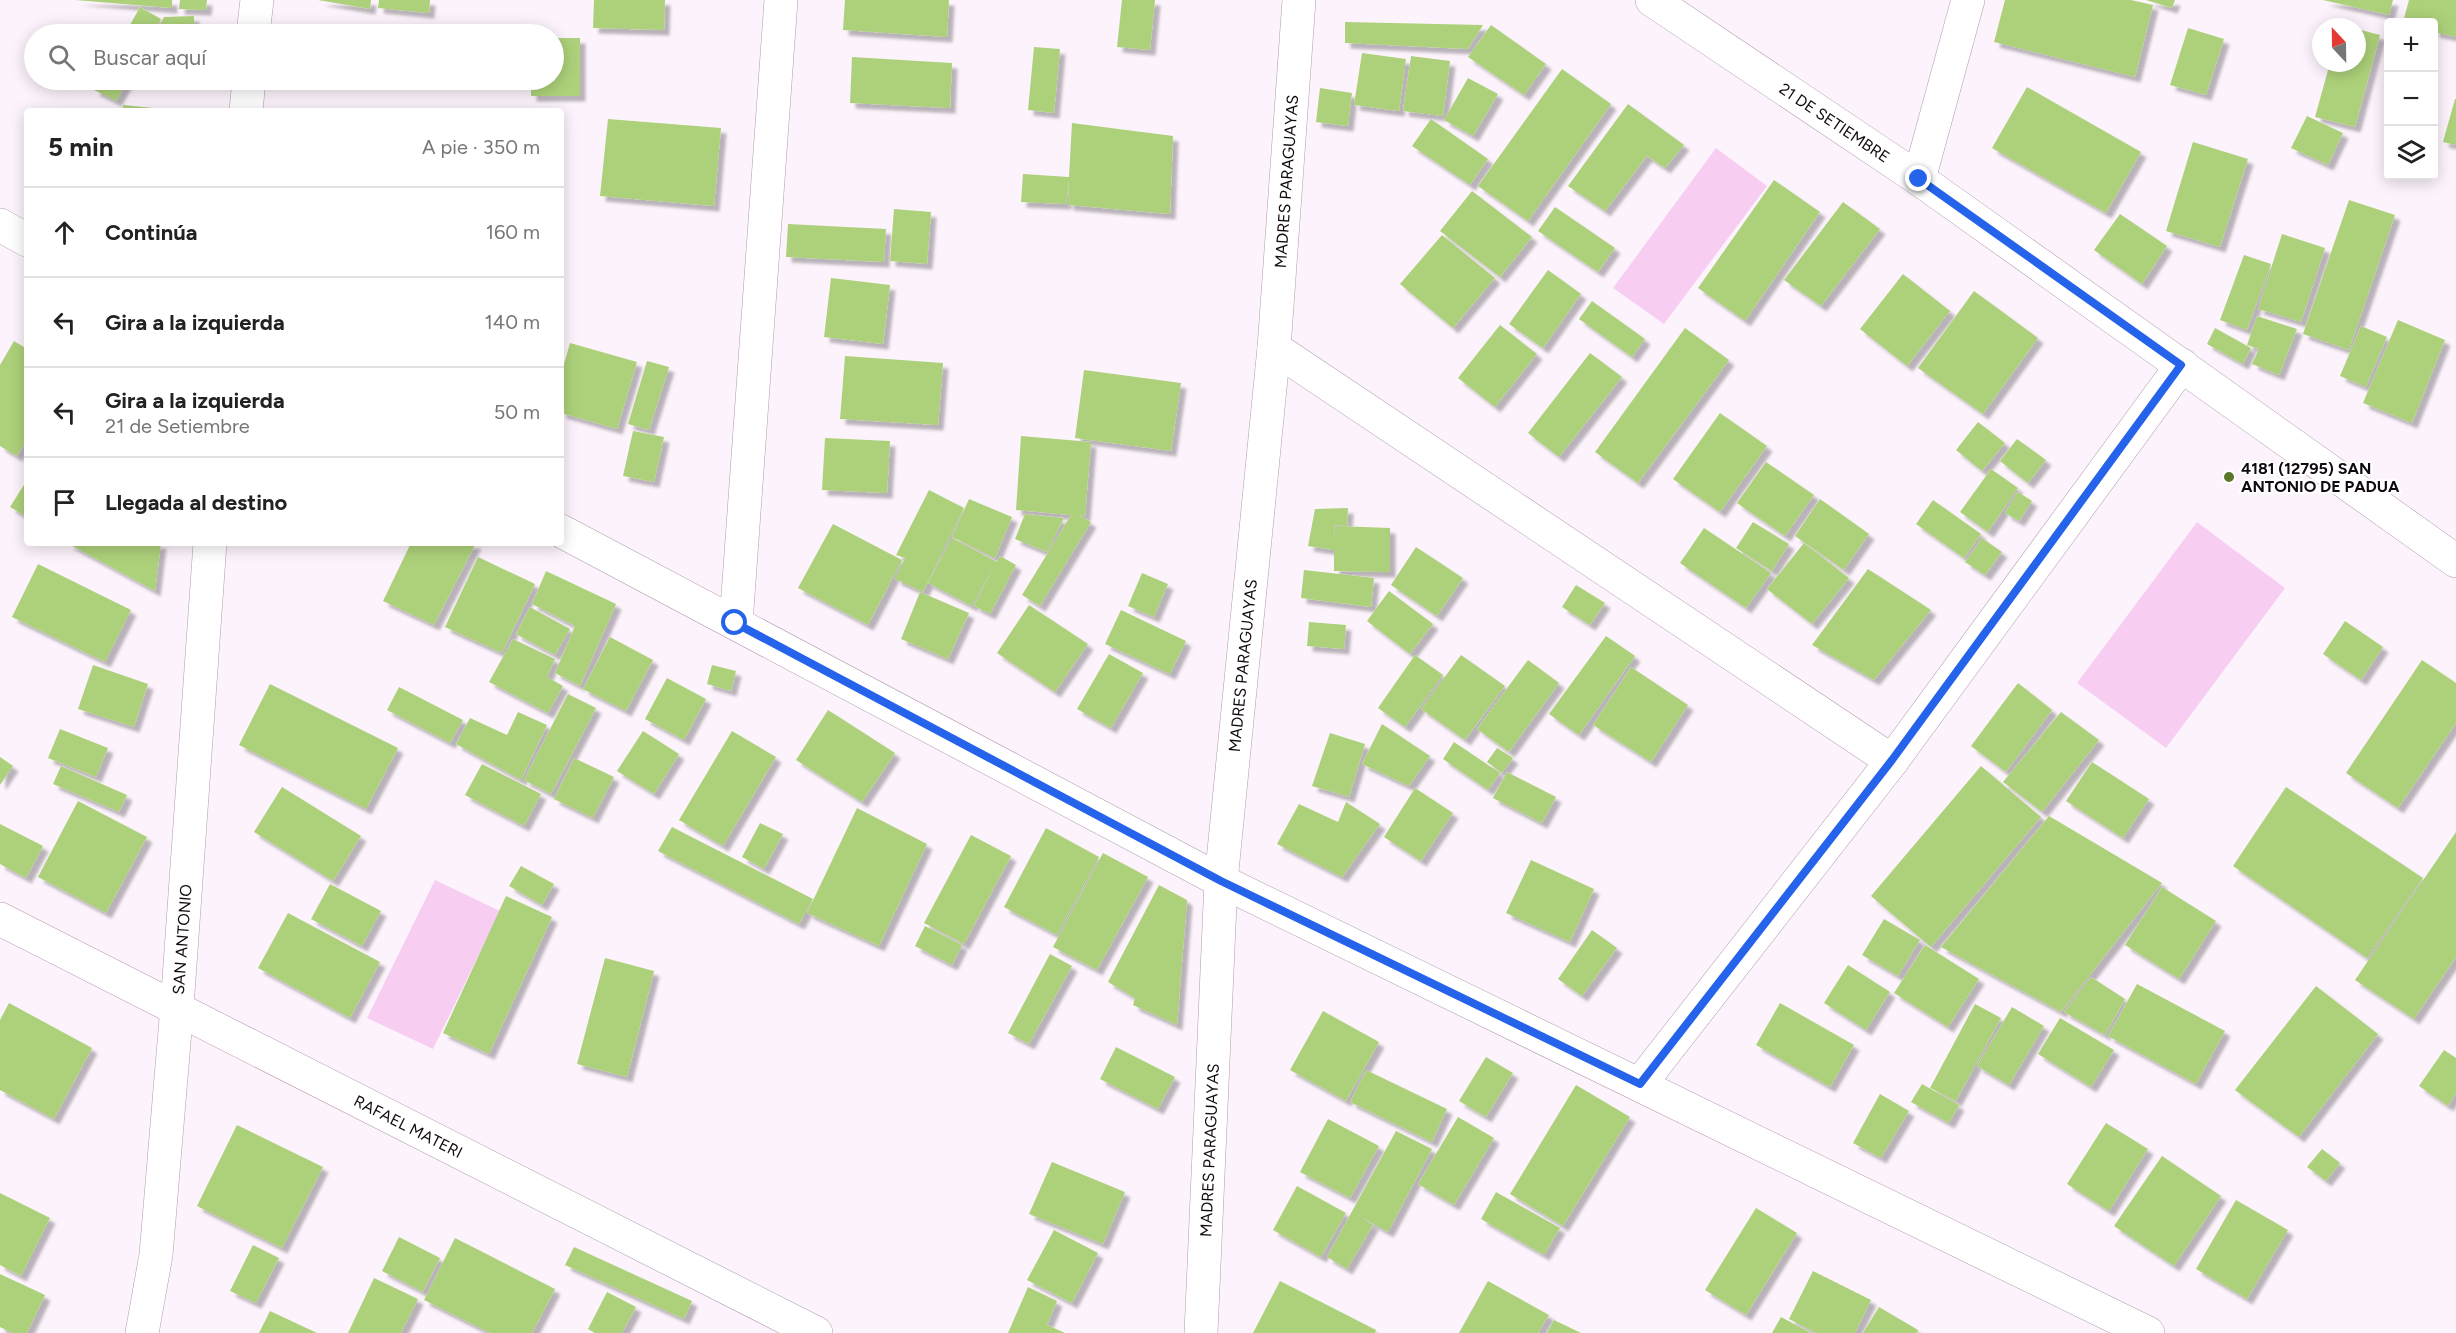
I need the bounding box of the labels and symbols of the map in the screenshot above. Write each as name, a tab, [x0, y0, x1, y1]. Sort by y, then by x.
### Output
north arrow	[2312, 18, 2366, 72]
street label: 21 DE SETIEMBRE	[1776, 79, 1894, 166]
street label: MADRES PARAGUAYAS	[1270, 94, 1302, 269]
route end	[1905, 165, 1931, 191]
place label: 4181 (12795) SAN ANTONIO DE PADUA	[2241, 459, 2400, 496]
marker: 4181 (12795) SAN ANTONIO DE PADUA	[2222, 470, 2236, 484]
street label: MADRES PARAGUAYAS	[1224, 578, 1260, 753]
route start	[721, 609, 747, 635]
street label: SAN ANTONIO	[168, 883, 195, 995]
street label: MADRES PARAGUAYAS	[1196, 1063, 1222, 1237]
street label: RAFAEL MATERI	[351, 1091, 466, 1162]

